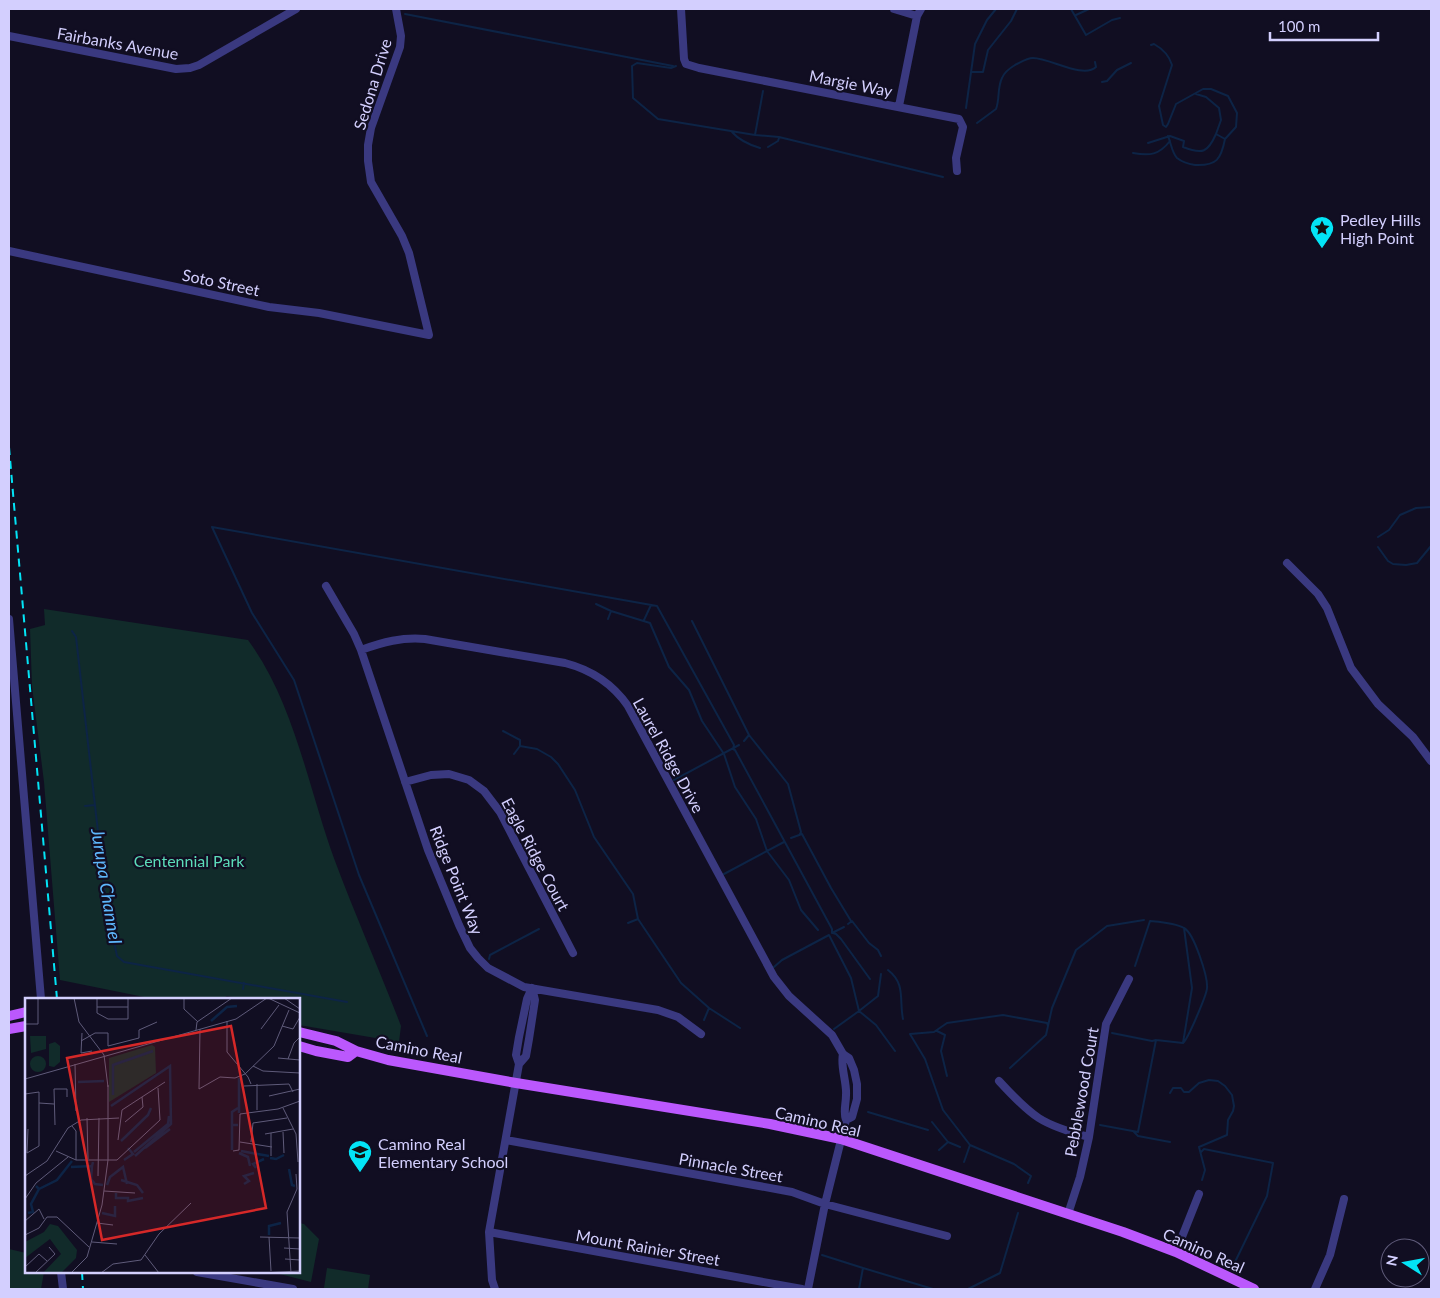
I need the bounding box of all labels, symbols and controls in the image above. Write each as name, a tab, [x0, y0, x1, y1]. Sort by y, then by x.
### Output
scale bar	[1270, 10, 1378, 42]
text: 100 m	[1278, 17, 1320, 35]
street label: Fairbanks Avenue	[56, 23, 180, 63]
street label: Sedona Drive	[349, 36, 395, 132]
street label: Margie Way	[808, 66, 895, 101]
place label: Pedley Hills High Point	[1340, 210, 1421, 247]
place icon: Pedley Hills High Point	[1309, 215, 1335, 249]
street label: Soto Street	[181, 265, 262, 300]
street label: Laurel Ridge Drive	[630, 694, 708, 816]
street label: Eagle Ridge Court	[498, 794, 574, 914]
street label: Ridge Point Way	[427, 823, 488, 938]
water label: Jurupa Channel	[87, 826, 127, 945]
park label: Centennial Park	[134, 851, 245, 870]
inset map	[25, 998, 300, 1273]
street label: Pebblewood Court	[1060, 1025, 1102, 1158]
street label: Camino Real	[374, 1031, 464, 1067]
street label: Camino Real	[773, 1102, 863, 1140]
place label: Camino Real Elementary School	[378, 1134, 508, 1171]
school or university icon: Camino Real Elementary School	[347, 1139, 373, 1173]
street label: Pinnacle Street	[678, 1149, 785, 1186]
street label: Camino Real	[1160, 1224, 1248, 1276]
street label: Mount Rainier Street	[575, 1225, 722, 1269]
north arrow	[1380, 1238, 1430, 1288]
text: N	[1382, 1254, 1401, 1267]

